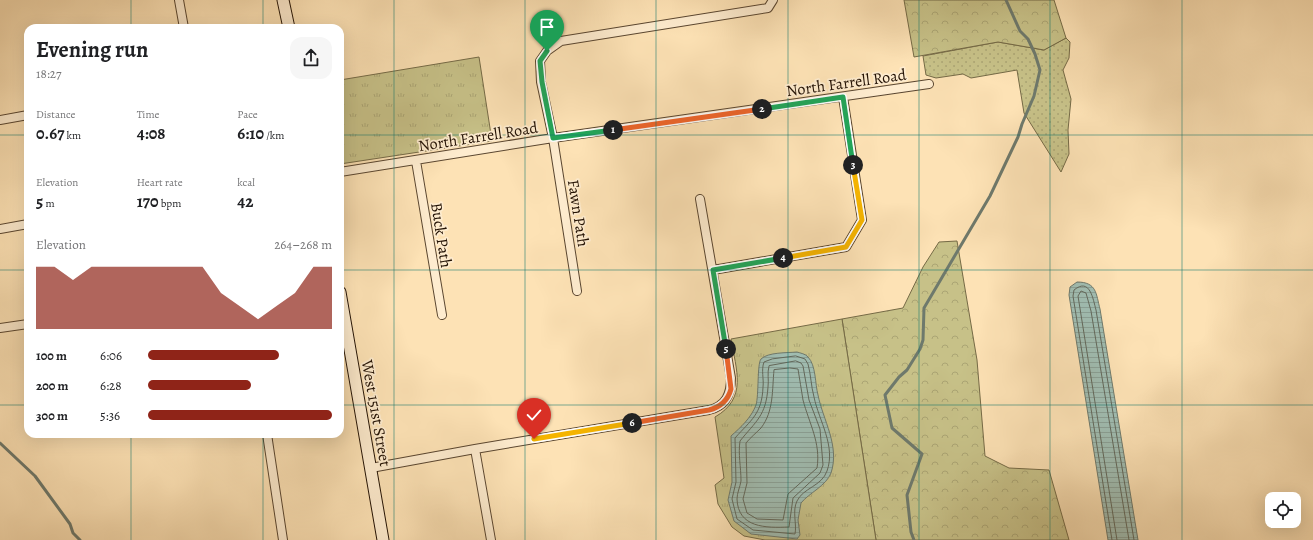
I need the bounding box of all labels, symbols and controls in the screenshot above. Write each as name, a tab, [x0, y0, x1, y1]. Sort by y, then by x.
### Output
pin	[530, 10, 564, 51]
icon: arrive	[536, 16, 558, 38]
text: Evening run	[36, 35, 148, 65]
button: share	[290, 37, 332, 79]
street label: North Farrell Road	[785, 64, 908, 102]
text: 18:27	[36, 65, 61, 82]
pin: 2	[752, 99, 772, 119]
text: 2	[759, 101, 765, 116]
text: Distance	[36, 107, 75, 122]
text: Time	[137, 107, 160, 122]
text: Pace	[237, 107, 258, 122]
street label: North Farrell Road	[417, 117, 540, 157]
pin: 1	[603, 120, 623, 140]
text: 0.67	[36, 122, 64, 145]
text: 4:08	[137, 122, 165, 145]
text: 6:10	[237, 122, 264, 145]
text: 1	[611, 122, 615, 137]
text: km	[64, 128, 81, 143]
text: /km	[264, 128, 284, 143]
pin: 3	[843, 155, 863, 175]
text: 3	[851, 157, 855, 172]
text: Elevation	[36, 175, 78, 190]
text: Heart rate	[137, 175, 183, 190]
text: kcal	[237, 175, 255, 190]
street label: Fawn Path	[562, 178, 594, 249]
text: 5	[36, 190, 43, 213]
text: 170	[137, 190, 159, 213]
text: 42	[237, 190, 254, 213]
text: m	[43, 196, 55, 211]
text: bpm	[159, 196, 181, 211]
street label: Buck Path	[425, 201, 457, 270]
text: Elevation	[36, 236, 86, 253]
text: 264–268 m	[274, 236, 332, 253]
pin: 4	[773, 248, 793, 268]
text: 4	[780, 250, 786, 265]
pin: 5	[716, 339, 736, 359]
text: 5	[724, 341, 728, 356]
text: 100 m	[36, 347, 67, 364]
text: 6:06	[100, 347, 122, 364]
street label: West 151st Street	[356, 357, 396, 468]
text: 200 m	[36, 377, 69, 394]
text: 6:28	[100, 377, 122, 394]
pin	[517, 398, 551, 439]
icon: check	[523, 404, 545, 426]
text: 300 m	[36, 407, 68, 424]
text: 5:36	[100, 407, 120, 424]
pin: 6	[622, 413, 642, 433]
text: 6	[629, 415, 635, 430]
map controls	[1265, 492, 1301, 528]
button: locate	[1265, 492, 1301, 528]

